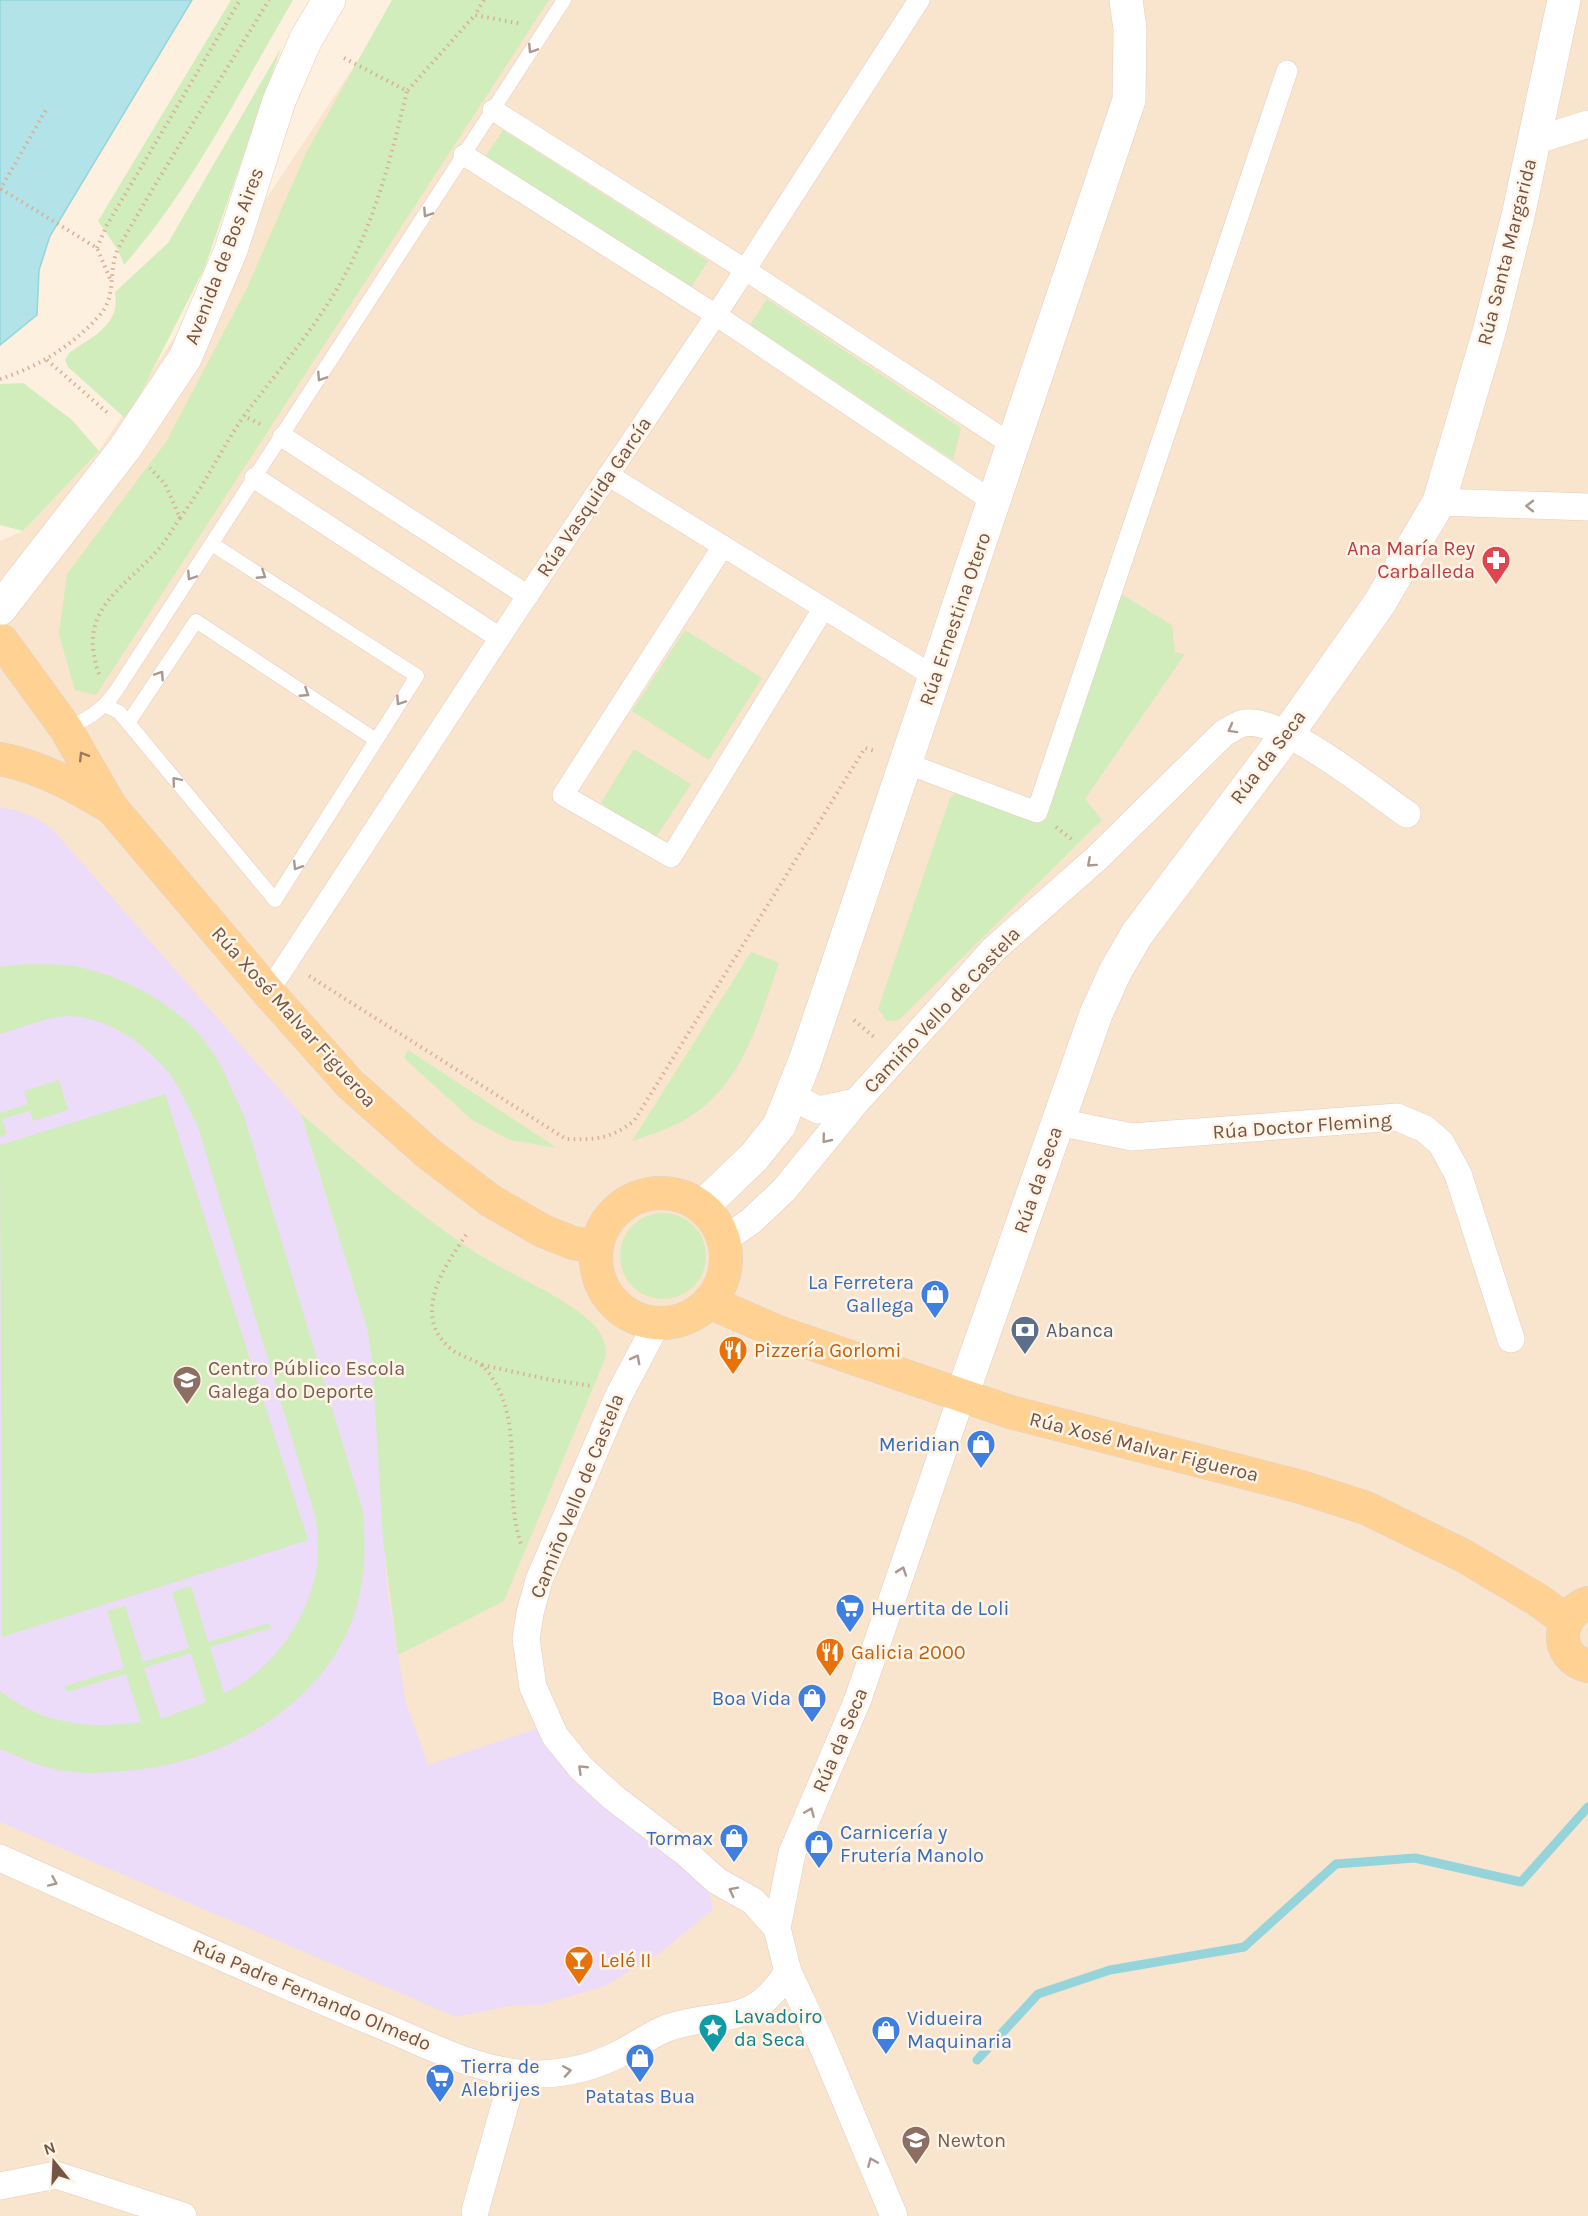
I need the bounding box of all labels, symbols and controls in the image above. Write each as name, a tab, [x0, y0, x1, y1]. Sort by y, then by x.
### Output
one-way arrow	[528, 42, 539, 53]
street label: Rúa Santa Margarida	[1473, 156, 1541, 348]
street label: Avenida de Bos Aires	[180, 164, 268, 348]
one-way arrow	[422, 207, 434, 217]
one-way arrow	[317, 370, 328, 381]
street label: Rúa Vasquida García	[532, 413, 656, 581]
one-way arrow	[1525, 500, 1534, 512]
street label: Rúa Ernestina Otero	[915, 529, 995, 709]
place label: Ana María Rey Carballeda	[1347, 537, 1475, 583]
pharmacy icon: Ana María Rey Carballeda	[1480, 544, 1512, 586]
one-way arrow	[255, 568, 266, 579]
one-way arrow	[188, 569, 199, 580]
one-way arrow	[153, 670, 164, 681]
one-way arrow	[299, 686, 309, 698]
one-way arrow	[396, 695, 407, 706]
street label: Rúa da Seca	[1225, 706, 1311, 808]
one-way arrow	[1228, 722, 1239, 733]
one-way arrow	[79, 752, 91, 762]
one-way arrow	[172, 777, 183, 788]
one-way arrow	[1087, 856, 1098, 867]
one-way arrow	[293, 860, 304, 871]
street label: Rúa Xosé Malvar Figueroa	[207, 922, 381, 1112]
street label: Camiño Vello de Castela	[859, 922, 1025, 1098]
street label: Rúa Doctor Fleming	[1212, 1108, 1392, 1144]
street label: Rúa da Seca	[1009, 1124, 1067, 1236]
one-way arrow	[822, 1133, 833, 1144]
place label: La Ferretera Gallega	[808, 1271, 914, 1317]
shop icon: La Ferretera Gallega	[919, 1278, 951, 1320]
bank icon: Abanca	[1009, 1314, 1041, 1356]
place label: Abanca	[1046, 1319, 1114, 1342]
restaurant icon: Pizzería Gorlomi	[717, 1334, 749, 1376]
place label: Pizzería Gorlomi	[754, 1339, 901, 1362]
one-way arrow	[629, 1355, 640, 1365]
place label: Centro Público Escola Galega do Deporte	[208, 1357, 405, 1403]
school or university icon: Centro Público Escola Galega do Deporte	[171, 1364, 203, 1406]
street label: Camiño Vello de Castela	[525, 1390, 629, 1602]
street label: Rúa Xosé Malvar Figueroa	[1027, 1407, 1261, 1487]
shop icon: Meridian	[965, 1428, 997, 1470]
place label: Meridian	[879, 1433, 960, 1456]
one-way arrow	[895, 1566, 908, 1577]
supermarket icon: Huertita de Loli	[834, 1592, 866, 1634]
place label: Huertita de Loli	[871, 1597, 1009, 1620]
restaurant icon: Galicia 2000	[814, 1636, 846, 1678]
place label: Galicia 2000	[851, 1641, 966, 1664]
shop icon: Boa Vida	[796, 1682, 828, 1724]
street label: Rúa da Seca	[808, 1684, 872, 1796]
place label: Boa Vida	[712, 1687, 791, 1710]
one-way arrow	[578, 1765, 589, 1776]
one-way arrow	[803, 1807, 815, 1818]
place label: Carnicería y Frutería Manolo	[840, 1821, 984, 1867]
shop icon: Tormax	[718, 1822, 750, 1864]
place label: Tormax	[646, 1827, 713, 1850]
shop icon: Carnicería y Frutería Manolo	[803, 1828, 835, 1870]
one-way arrow	[47, 1875, 58, 1887]
one-way arrow	[729, 1886, 740, 1898]
street label: Rúa Padre Fernando Olmedo	[189, 1934, 435, 2056]
bar icon: Lelé II	[563, 1944, 595, 1986]
place label: Lelé II	[600, 1949, 651, 1972]
place label: Lavadoiro da Seca	[734, 2005, 822, 2051]
place label: Vidueira Maquinaria	[907, 2007, 1012, 2053]
place icon: Lavadoiro da Seca	[697, 2012, 729, 2054]
shop icon: Vidueira Maquinaria	[870, 2014, 902, 2056]
shop icon: Patatas Bua	[624, 2042, 656, 2084]
place label: Tierra de Alebrijes	[461, 2055, 540, 2101]
supermarket icon: Tierra de Alebrijes	[424, 2062, 456, 2104]
one-way arrow	[562, 2066, 571, 2078]
place label: Patatas Bua	[585, 2085, 695, 2108]
school or university icon: Newton	[900, 2124, 932, 2166]
place label: Newton	[937, 2129, 1006, 2152]
north arrow	[24, 2132, 84, 2192]
text: N	[41, 2137, 58, 2159]
one-way arrow	[867, 2157, 879, 2168]

